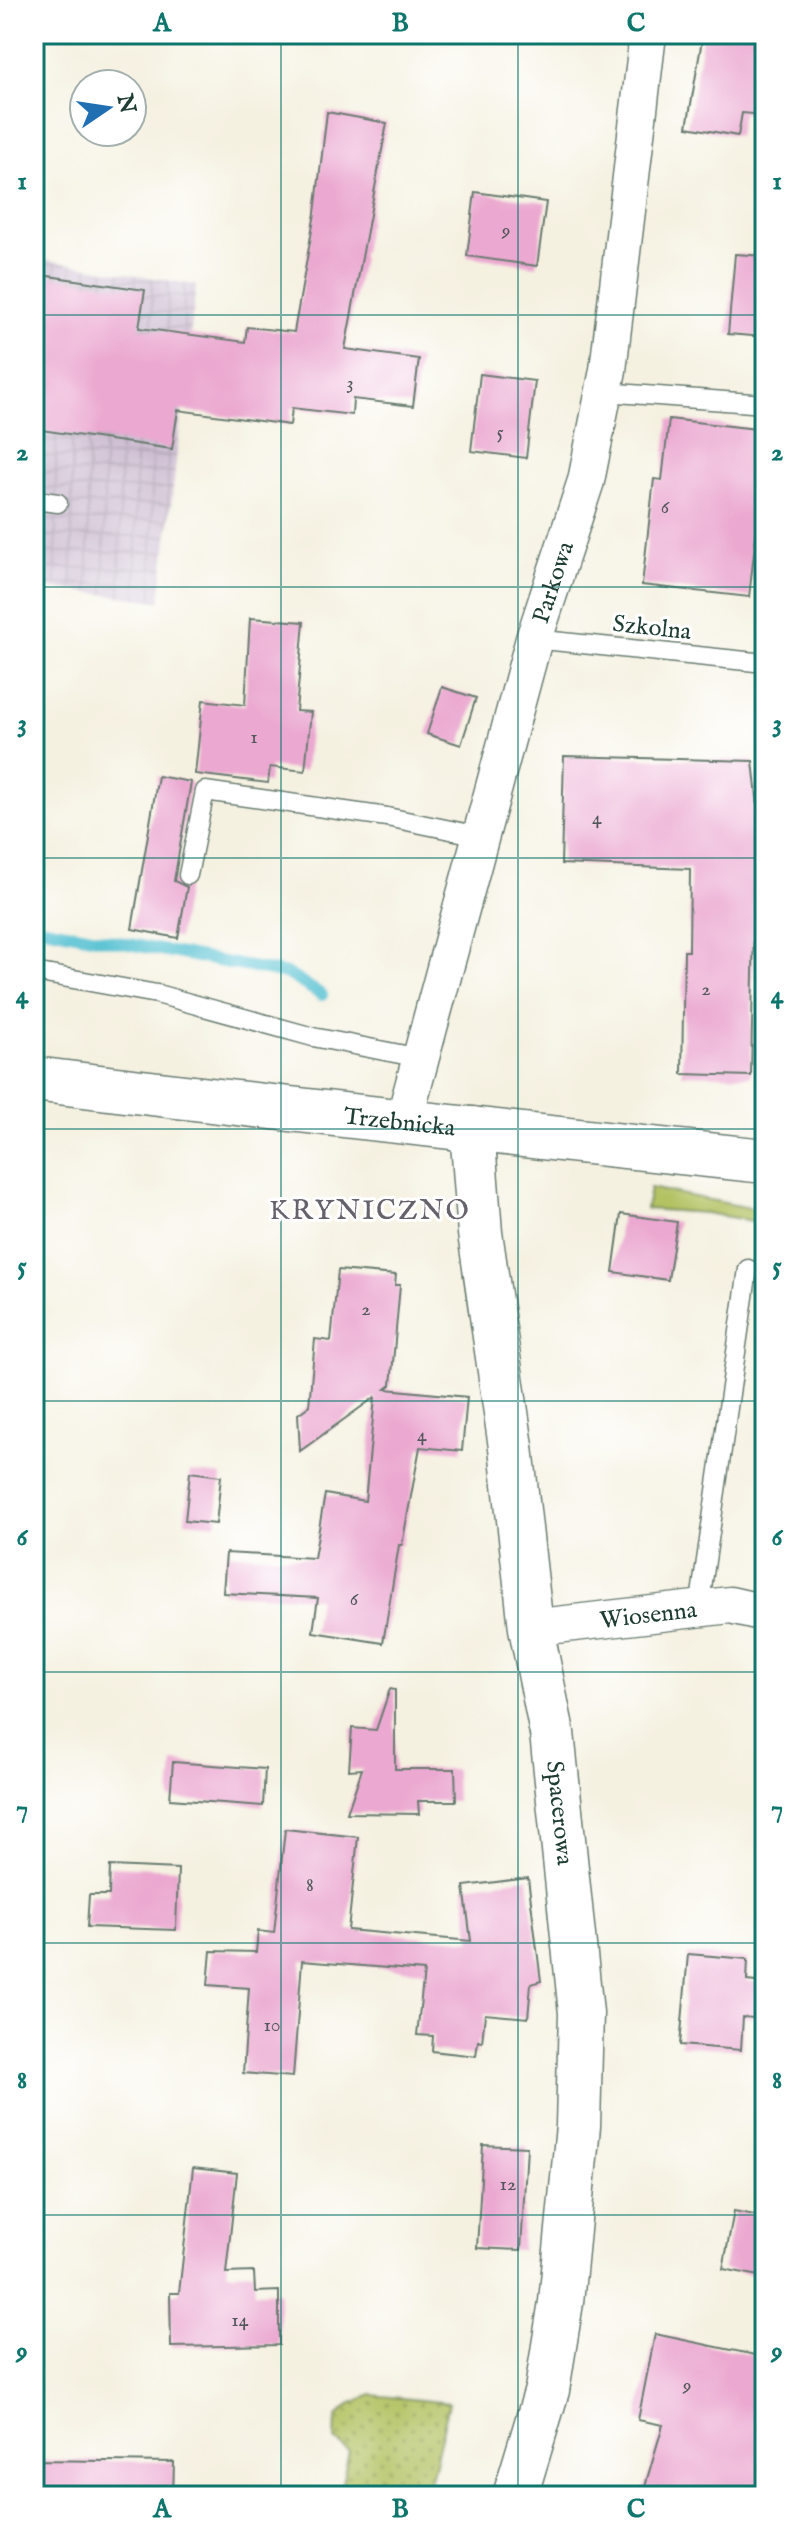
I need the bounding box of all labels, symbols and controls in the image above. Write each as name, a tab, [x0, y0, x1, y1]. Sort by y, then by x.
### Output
text: A	[152, 7, 172, 40]
text: B	[391, 7, 409, 40]
text: C	[627, 7, 646, 40]
north arrow	[68, 68, 148, 148]
text: N	[110, 91, 141, 116]
text: 1	[17, 165, 27, 198]
text: 1	[772, 165, 782, 198]
house number: 9	[501, 218, 510, 243]
house number: 3	[346, 371, 354, 396]
house number: 5	[496, 420, 504, 445]
text: 2	[16, 436, 28, 469]
text: 2	[771, 436, 783, 469]
house number: 6	[661, 495, 670, 520]
street label: Parkowa	[526, 537, 582, 628]
street label: Szkolna	[611, 609, 693, 648]
text: 3	[17, 707, 27, 740]
text: 3	[772, 707, 782, 740]
house number: 1	[250, 725, 258, 750]
house number: 4	[592, 806, 602, 831]
house number: 2	[701, 977, 711, 1002]
text: 4	[16, 979, 30, 1012]
text: 4	[771, 979, 785, 1012]
street label: Trzebnicka	[342, 1101, 457, 1145]
district label: KRYNICZNO	[269, 1194, 471, 1229]
text: 5	[17, 1250, 27, 1283]
text: 5	[772, 1250, 782, 1283]
house number: 2	[361, 1297, 371, 1322]
house number: 4	[417, 1423, 427, 1448]
text: 6	[17, 1521, 29, 1554]
text: 6	[772, 1521, 784, 1554]
house number: 6	[350, 1587, 359, 1612]
street label: Wiosenna	[598, 1595, 699, 1637]
street label: Spacerowa	[538, 1759, 580, 1867]
text: 7	[16, 1793, 28, 1826]
text: 7	[771, 1793, 783, 1826]
house number: 8	[306, 1873, 314, 1898]
house number: 10	[263, 2013, 281, 2038]
text: 8	[17, 2064, 27, 2097]
text: 8	[772, 2064, 782, 2097]
house number: 12	[500, 2172, 516, 2197]
house number: 14	[231, 2308, 249, 2333]
text: 9	[15, 2335, 28, 2368]
text: 9	[770, 2335, 783, 2368]
house number: 9	[682, 2373, 691, 2398]
text: A	[152, 2493, 172, 2526]
text: B	[391, 2493, 409, 2526]
text: C	[627, 2493, 646, 2526]

